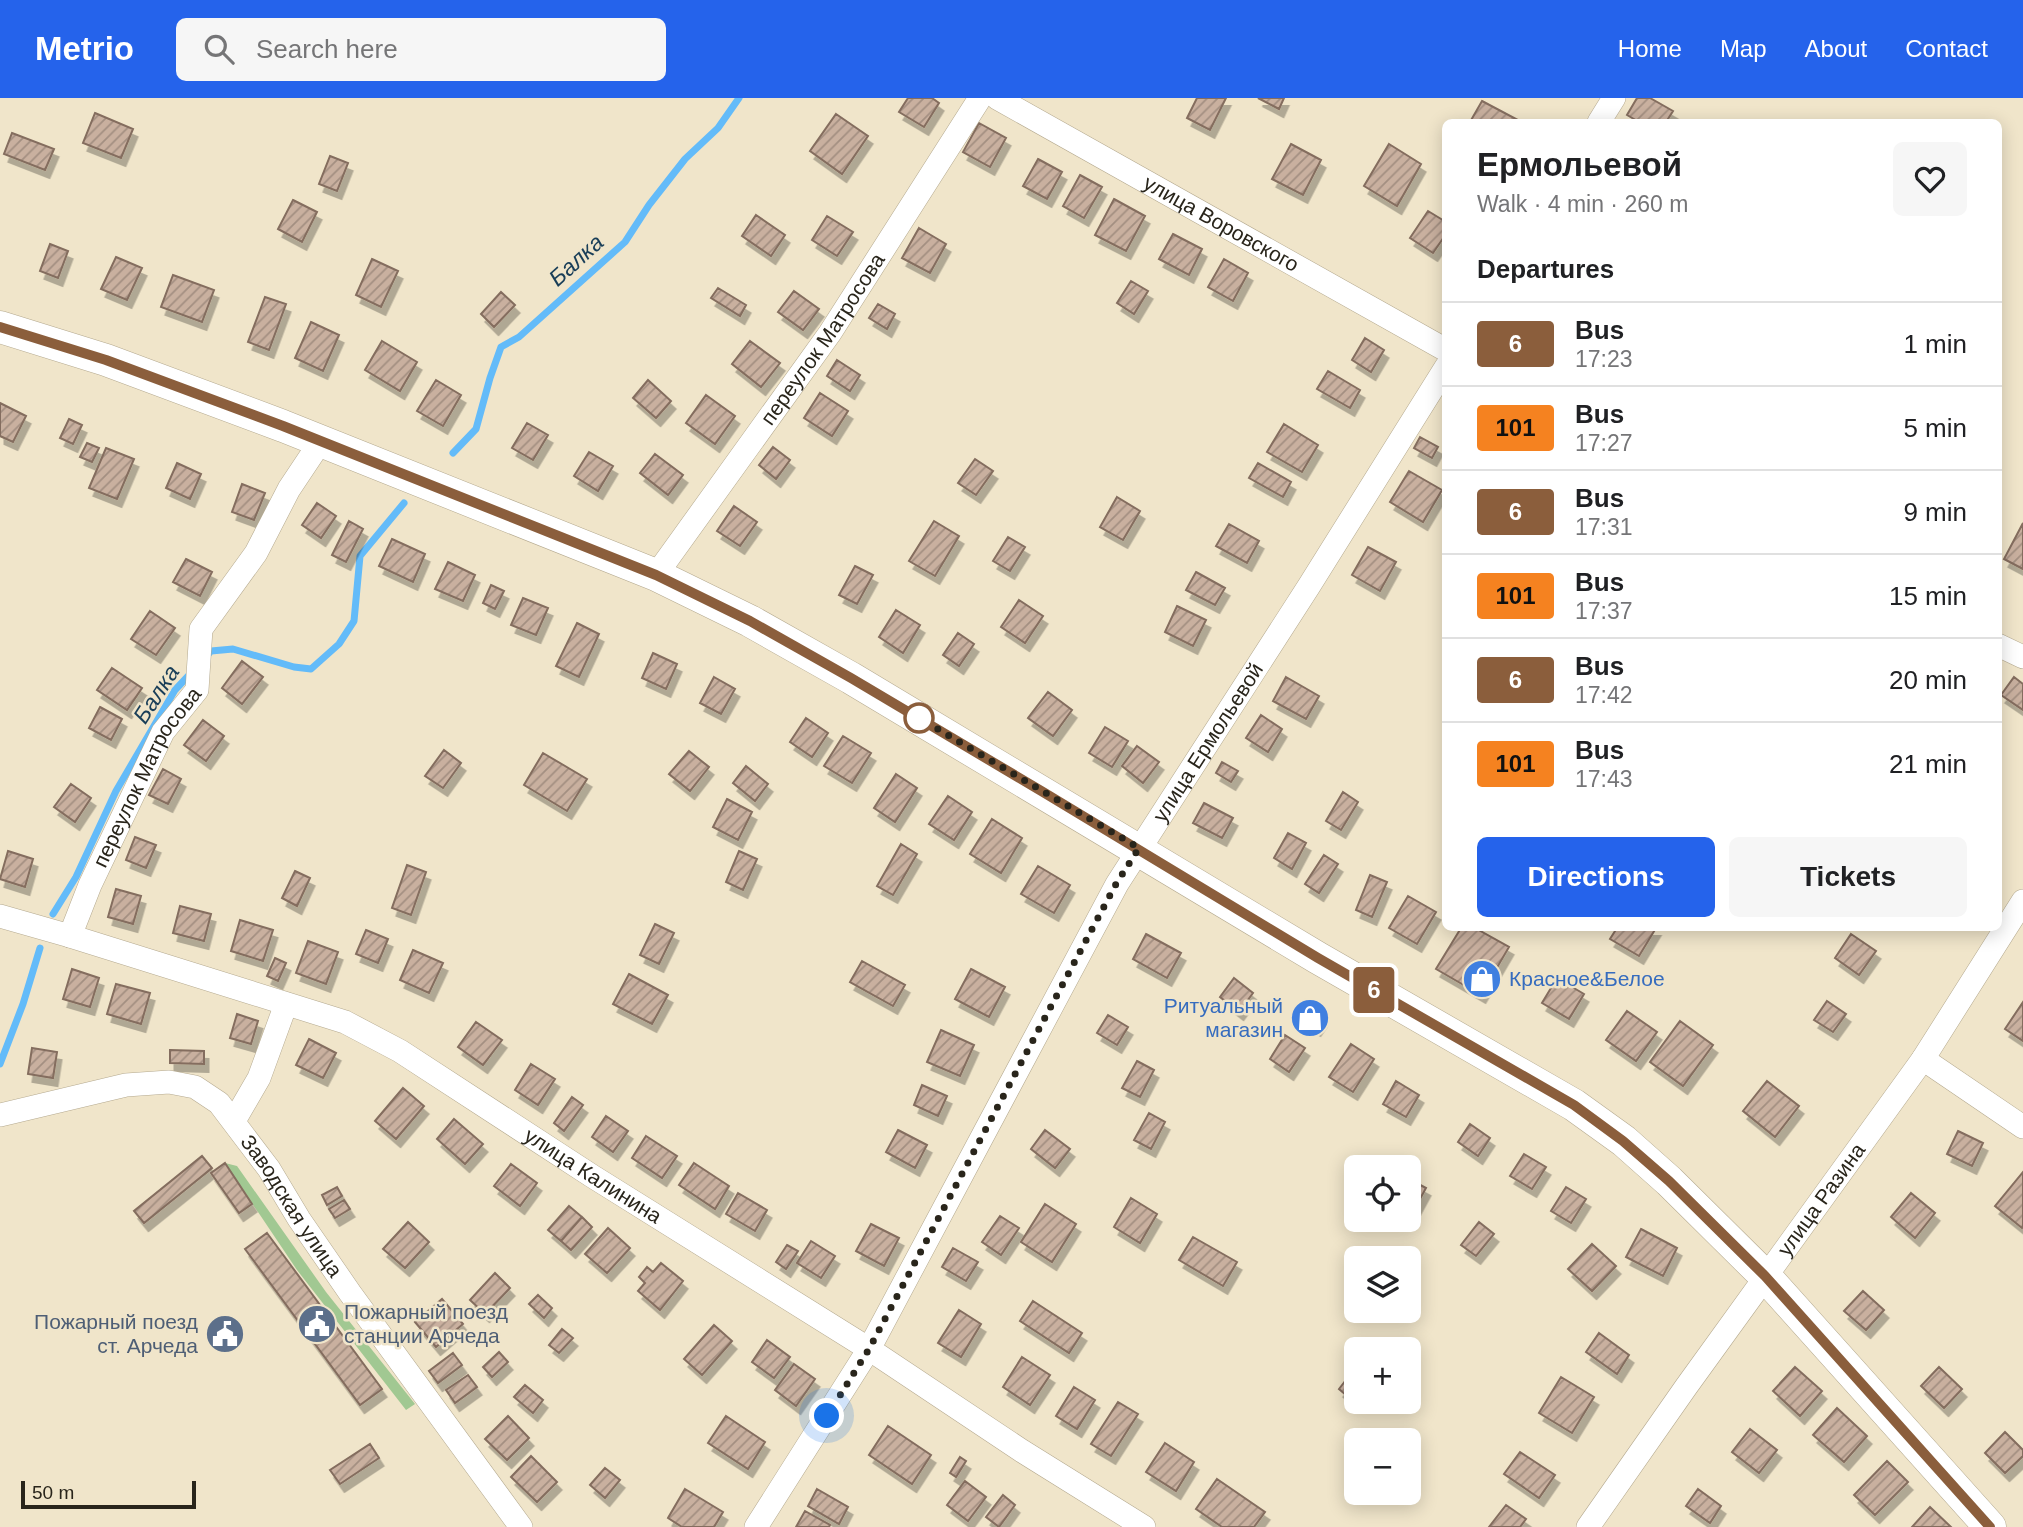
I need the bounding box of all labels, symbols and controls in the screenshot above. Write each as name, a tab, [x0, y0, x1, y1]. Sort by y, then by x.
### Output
search box	[176, 18, 666, 81]
text: Metrio	[35, 30, 134, 67]
icon: search	[200, 30, 238, 68]
text: Search here	[256, 34, 398, 64]
text: Home	[1618, 35, 1682, 62]
text: Map	[1720, 35, 1767, 62]
text: About	[1805, 35, 1867, 62]
text: Contact	[1905, 35, 1988, 62]
button: heart	[1893, 142, 1967, 216]
text: Ермольевой	[1477, 146, 1682, 183]
street label: улица Воровского	[1140, 171, 1303, 276]
text: Walk · 4 min · 260 m	[1477, 191, 1688, 217]
water label: Балка	[543, 229, 609, 291]
street label: переулок Матросова	[756, 249, 889, 429]
text: Departures	[1477, 254, 1614, 284]
text: Bus	[1575, 315, 1624, 345]
text: 1 min	[1903, 329, 1967, 359]
text: 6	[1509, 330, 1522, 357]
text: 17:23	[1575, 346, 1633, 372]
text: Bus	[1575, 399, 1624, 429]
text: 5 min	[1903, 413, 1967, 443]
text: 101	[1495, 414, 1536, 441]
text: 17:27	[1575, 430, 1633, 456]
text: Bus	[1575, 483, 1624, 513]
text: 9 min	[1903, 497, 1967, 527]
text: 6	[1509, 498, 1522, 525]
text: 17:31	[1575, 514, 1633, 540]
text: Bus	[1575, 567, 1624, 597]
text: 15 min	[1889, 581, 1967, 611]
text: 101	[1495, 582, 1536, 609]
text: 17:37	[1575, 598, 1633, 624]
text: Bus	[1575, 651, 1624, 681]
street label: улица Ермольевой	[1148, 659, 1267, 826]
water label: Балка	[128, 660, 184, 728]
text: 20 min	[1889, 665, 1967, 695]
text: 6	[1509, 666, 1522, 693]
street label: переулок Матросова	[88, 682, 206, 871]
text: 17:42	[1575, 682, 1633, 708]
unlabelled marker	[904, 703, 934, 733]
text: Bus	[1575, 735, 1624, 765]
text: 21 min	[1889, 749, 1967, 779]
text: 101	[1495, 750, 1536, 777]
text: 17:43	[1575, 766, 1633, 792]
button: Directions	[1477, 837, 1715, 917]
button: Tickets	[1729, 837, 1967, 917]
shop icon: Красное&Белое	[1461, 958, 1503, 1000]
line badge: 6	[1351, 967, 1397, 1013]
place label: Красное&Белое	[1509, 967, 1665, 990]
text: 6	[1367, 976, 1381, 1003]
place label: Ритуальный магазин	[1164, 994, 1283, 1041]
shop icon: Ритуальный магазин	[1289, 997, 1331, 1039]
street label: улица Калинина	[520, 1123, 666, 1228]
street label: Заводская улица	[236, 1130, 348, 1281]
street label: улица Разина	[1773, 1138, 1869, 1260]
map controls	[1344, 1155, 1421, 1505]
button: locate	[1344, 1155, 1421, 1232]
button: layers	[1344, 1246, 1421, 1323]
place label: Пожарный поезд станции Арчеда	[344, 1300, 508, 1347]
public building icon: Пожарный поезд станции Арчеда	[296, 1303, 338, 1345]
place label: Пожарный поезд ст. Арчеда	[34, 1310, 198, 1357]
public building icon: Пожарный поезд ст. Арчеда	[204, 1313, 246, 1355]
button: +	[1344, 1337, 1421, 1414]
your location	[809, 1398, 844, 1433]
button: −	[1344, 1428, 1421, 1505]
scale bar	[21, 1478, 196, 1510]
text: 50 m	[32, 1482, 74, 1503]

